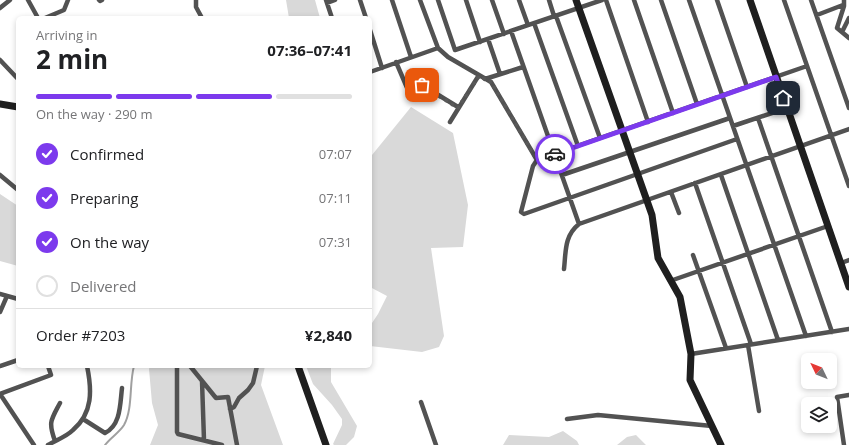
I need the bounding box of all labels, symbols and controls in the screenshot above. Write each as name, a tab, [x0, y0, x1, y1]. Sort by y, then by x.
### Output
text: Arriving in	[36, 26, 98, 44]
text: 07:36–07:41	[267, 40, 352, 60]
text: 2 min	[36, 41, 108, 77]
pin	[405, 68, 439, 102]
icon: bag	[411, 74, 433, 96]
pin	[766, 81, 800, 115]
icon: home	[772, 87, 794, 109]
text: On the way · 290 m	[36, 105, 152, 123]
courier	[535, 134, 575, 174]
icon: check	[36, 143, 58, 165]
icon: car	[544, 143, 566, 165]
text: Confirmed	[70, 144, 144, 164]
text: 07:07	[319, 145, 352, 163]
icon: check	[36, 187, 58, 209]
text: Preparing	[70, 188, 138, 208]
text: 07:11	[319, 189, 352, 207]
icon: check	[36, 231, 58, 253]
text: On the way	[70, 232, 149, 252]
text: 07:31	[319, 233, 352, 251]
text: Delivered	[70, 276, 137, 296]
text: Order #7203	[36, 325, 125, 345]
text: ¥2,840	[305, 325, 352, 345]
north arrow	[801, 353, 837, 389]
map controls	[801, 353, 837, 433]
button: layers	[801, 397, 837, 433]

